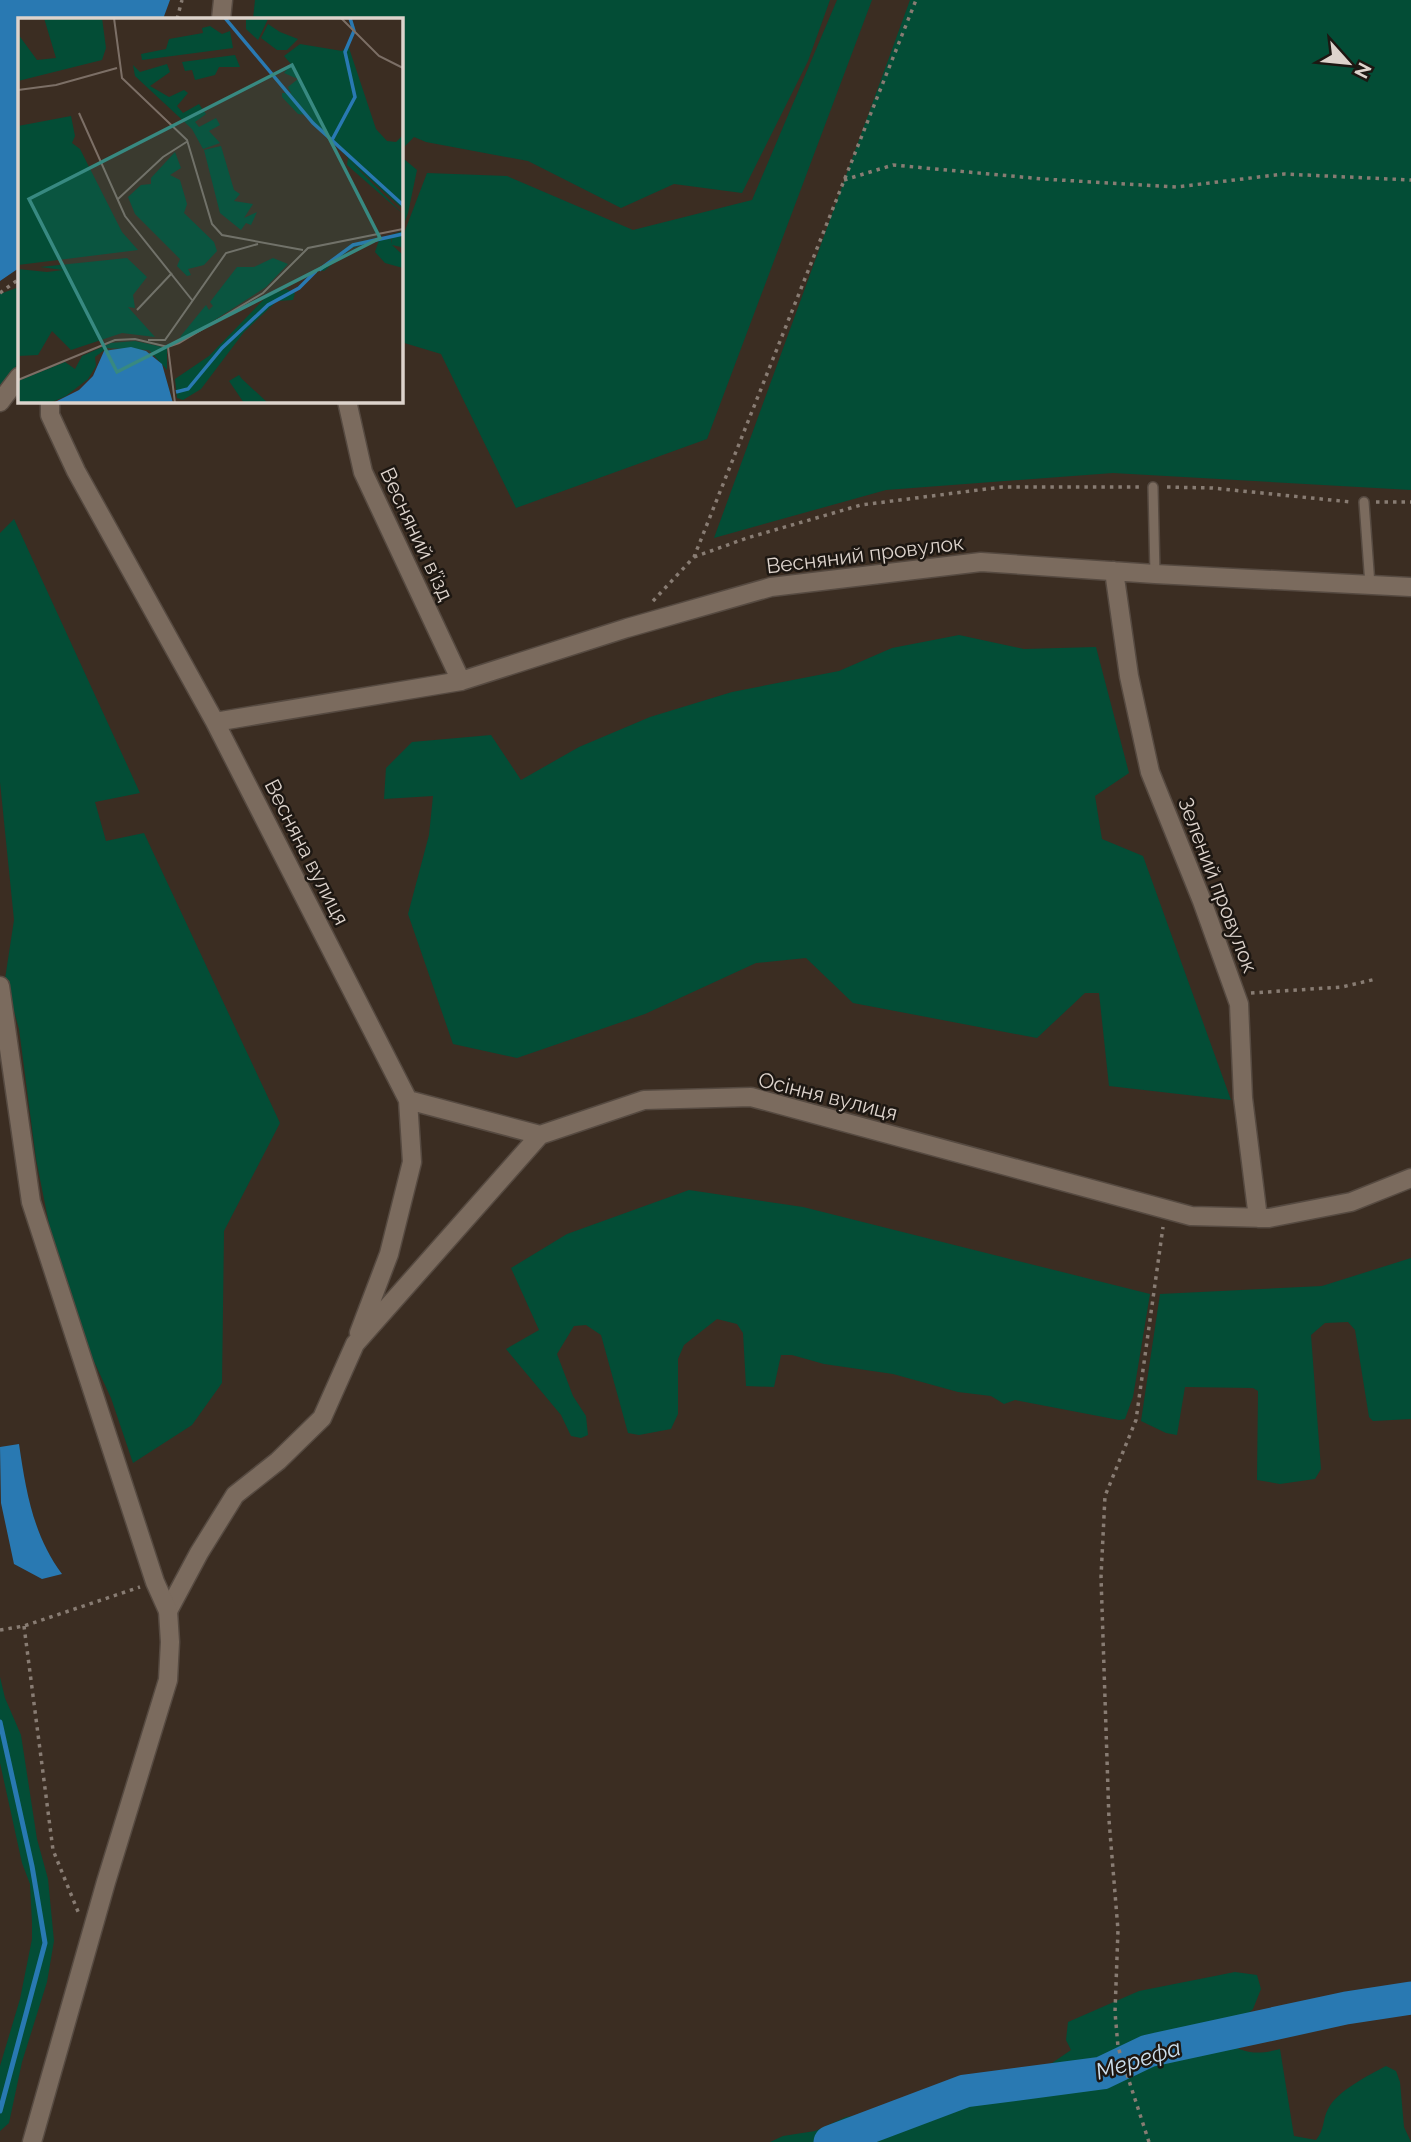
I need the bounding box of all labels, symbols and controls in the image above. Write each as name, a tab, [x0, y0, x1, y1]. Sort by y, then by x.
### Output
inset map	[18, 18, 402, 402]
north arrow	[1313, 28, 1383, 98]
text: N	[1350, 59, 1376, 82]
street label: Весняний в’їзд	[375, 463, 459, 605]
street label: Весняний провулок	[765, 529, 965, 579]
street label: Весняна вулиця	[260, 775, 354, 929]
street label: Зелений провулок	[1173, 794, 1263, 976]
street label: Осіння вулиця	[756, 1067, 900, 1125]
water label: Мерефа	[1092, 2033, 1184, 2085]

